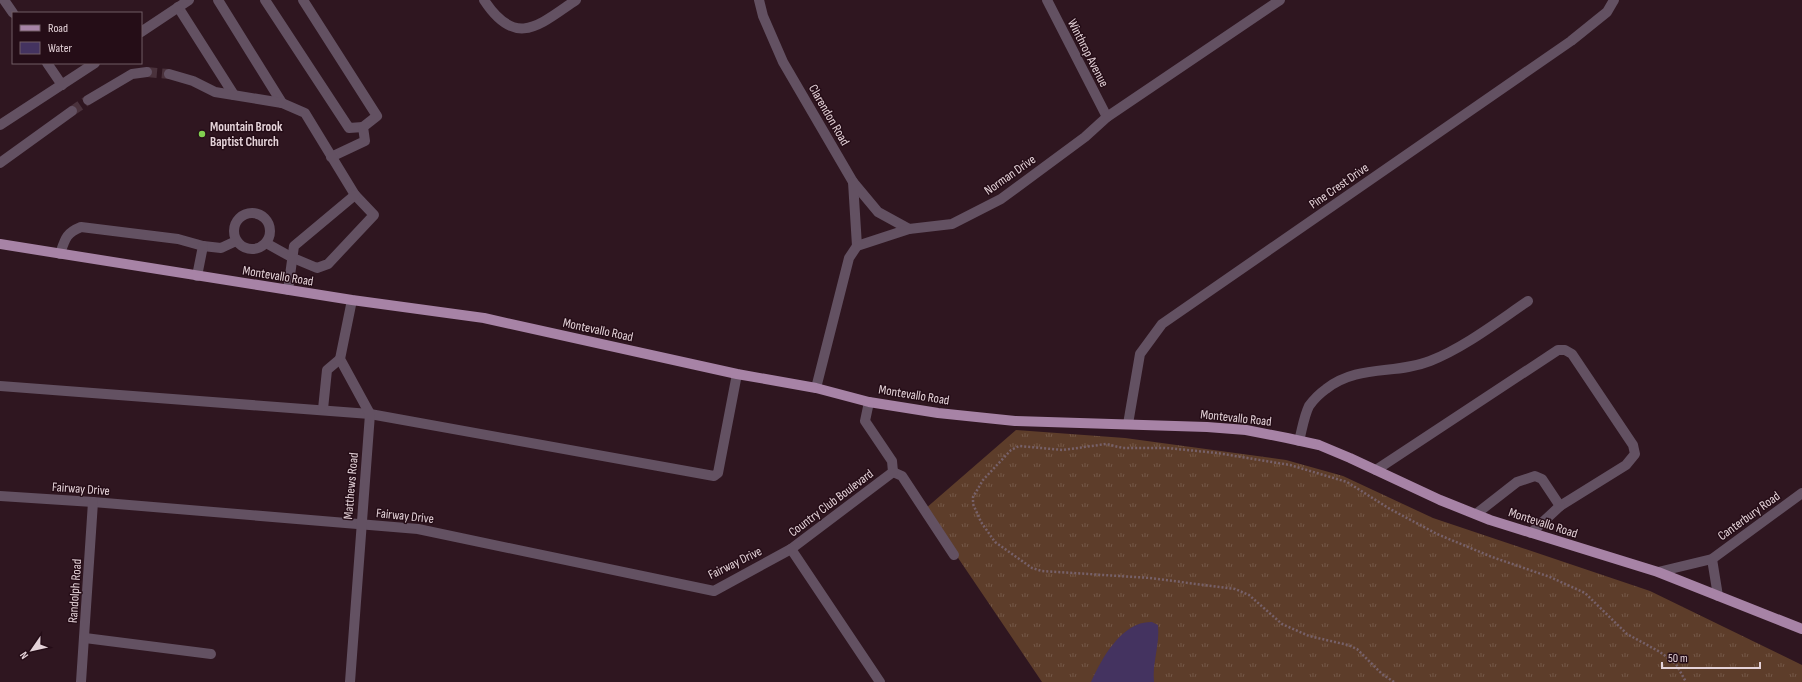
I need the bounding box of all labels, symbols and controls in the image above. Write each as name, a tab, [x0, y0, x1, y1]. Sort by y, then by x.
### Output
legend	[12, 12, 142, 64]
street label: Winthrop Avenue	[1064, 16, 1112, 90]
text: Road	[48, 21, 68, 36]
text: Water	[48, 41, 72, 56]
street label: Clarendon Road	[805, 81, 853, 149]
place label: Mountain Brook Baptist Church	[210, 119, 283, 150]
marker: Mountain Brook Baptist Church	[197, 129, 207, 139]
street label: Norman Drive	[981, 151, 1039, 199]
street label: Pine Crest Drive	[1306, 160, 1372, 212]
street label: Montevallo Road	[241, 262, 315, 290]
street label: Montevallo Road	[561, 315, 635, 345]
street label: Montevallo Road	[877, 381, 951, 409]
street label: Montevallo Road	[1200, 406, 1272, 430]
street label: Matthews Road	[340, 452, 362, 520]
street label: Country Club Boulevard	[785, 466, 877, 540]
street label: Fairway Drive	[52, 479, 110, 499]
street label: Canterbury Road	[1715, 488, 1783, 544]
street label: Montevallo Road	[1506, 504, 1580, 542]
street label: Fairway Drive	[375, 505, 435, 527]
street label: Fairway Drive	[705, 543, 765, 583]
street label: Randolph Road	[65, 558, 85, 624]
north arrow	[12, 630, 52, 670]
scale bar	[1662, 644, 1760, 670]
text: N	[17, 649, 31, 661]
text: 50 m	[1668, 651, 1688, 666]

